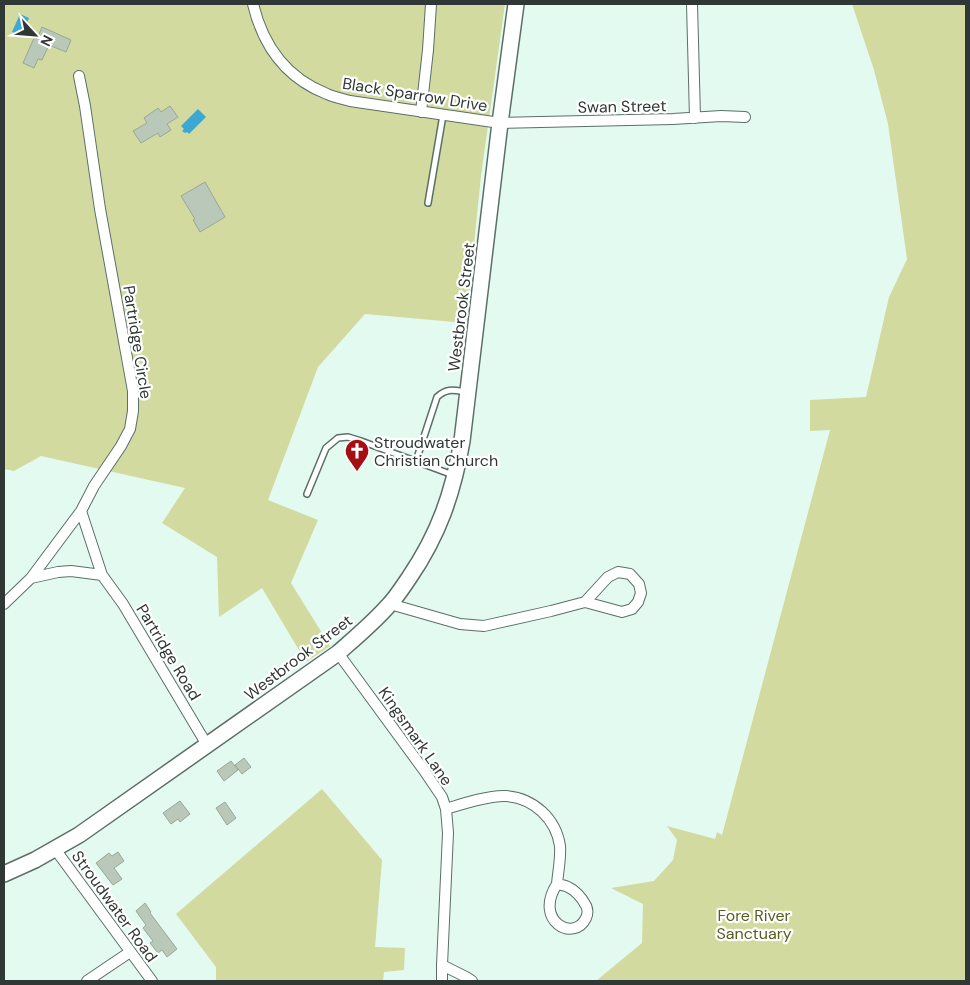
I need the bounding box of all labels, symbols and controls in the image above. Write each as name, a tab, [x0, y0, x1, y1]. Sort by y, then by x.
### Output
north arrow	[10, 10, 60, 60]
text: N	[36, 32, 57, 49]
street label: Black Sparrow Drive	[341, 73, 489, 116]
street label: Swan Street	[577, 95, 667, 118]
street label: Westbrook Street	[443, 241, 480, 373]
street label: Partridge Circle	[118, 284, 157, 400]
place label: Stroudwater Christian Church	[374, 432, 498, 471]
church icon: Stroudwater Christian Church	[344, 438, 370, 472]
street label: Partridge Road	[132, 600, 206, 704]
street label: Westbrook Street	[240, 610, 357, 705]
street label: Kingsmark Lane	[374, 683, 457, 790]
street label: Stroudwater Road	[67, 846, 162, 966]
park label: Fore River Sanctuary	[716, 905, 792, 944]

